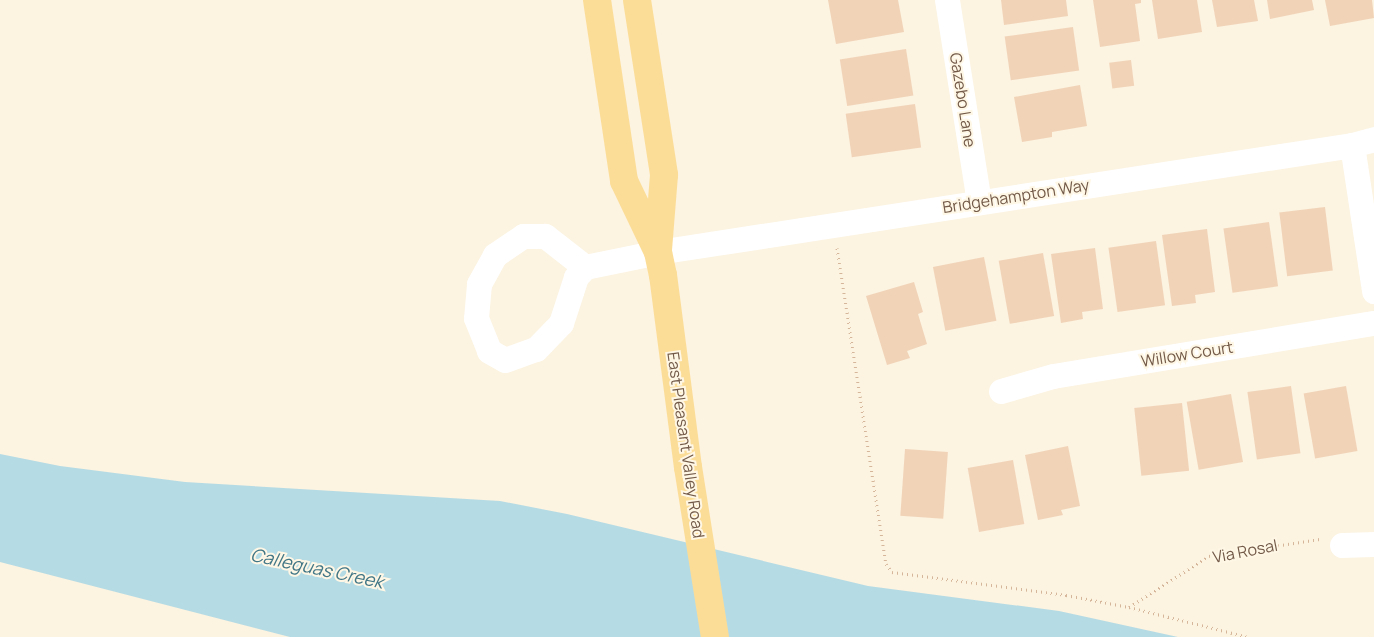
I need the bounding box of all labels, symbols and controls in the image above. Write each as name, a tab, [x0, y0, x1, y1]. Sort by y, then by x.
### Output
street label: Gazebo Lane	[946, 51, 980, 149]
street label: Bridgehampton Way	[941, 175, 1091, 217]
street label: Willow Court	[1140, 337, 1234, 371]
street label: East Pleasant Valley Road	[663, 351, 709, 539]
street label: Via Rosal	[1211, 535, 1279, 567]
water label: Calleguas Creek	[249, 543, 385, 593]

